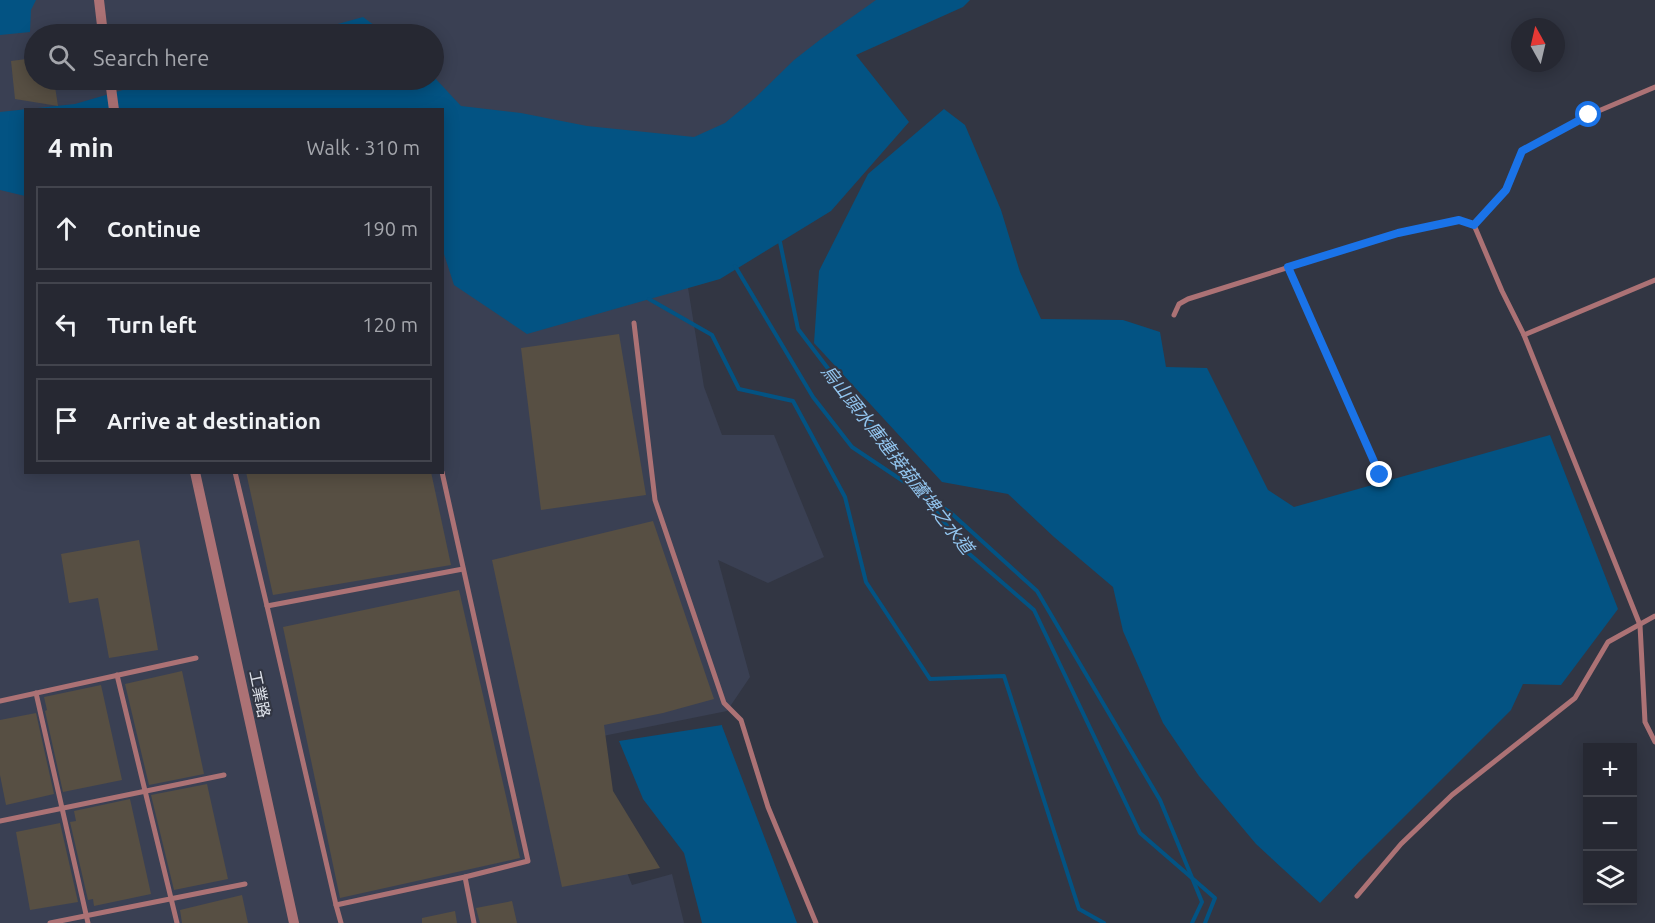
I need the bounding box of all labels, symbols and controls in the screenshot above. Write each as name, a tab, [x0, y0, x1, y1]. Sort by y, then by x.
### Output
north arrow	[1511, 18, 1565, 72]
search box	[24, 24, 444, 90]
icon: search	[45, 41, 78, 74]
text: Search here	[93, 45, 209, 70]
route start	[1575, 101, 1601, 127]
text: 4 min	[48, 133, 114, 162]
text: Walk · 310 m	[307, 136, 420, 159]
icon: ahead	[50, 212, 83, 245]
text: Continue	[107, 216, 201, 241]
text: 190 m	[362, 217, 418, 240]
icon: left	[50, 308, 83, 341]
text: Turn left	[107, 312, 197, 337]
text: 120 m	[362, 313, 418, 336]
water label: 烏山頭水庫連接葫蘆埤之水道	[818, 361, 980, 560]
icon: arrive	[50, 404, 83, 437]
text: Arrive at destination	[107, 408, 321, 433]
route end	[1366, 461, 1392, 487]
street label: 工業路	[246, 669, 274, 719]
map controls	[1583, 743, 1637, 905]
button: +	[1583, 743, 1637, 797]
button: −	[1583, 797, 1637, 851]
button: layers	[1583, 851, 1637, 905]

